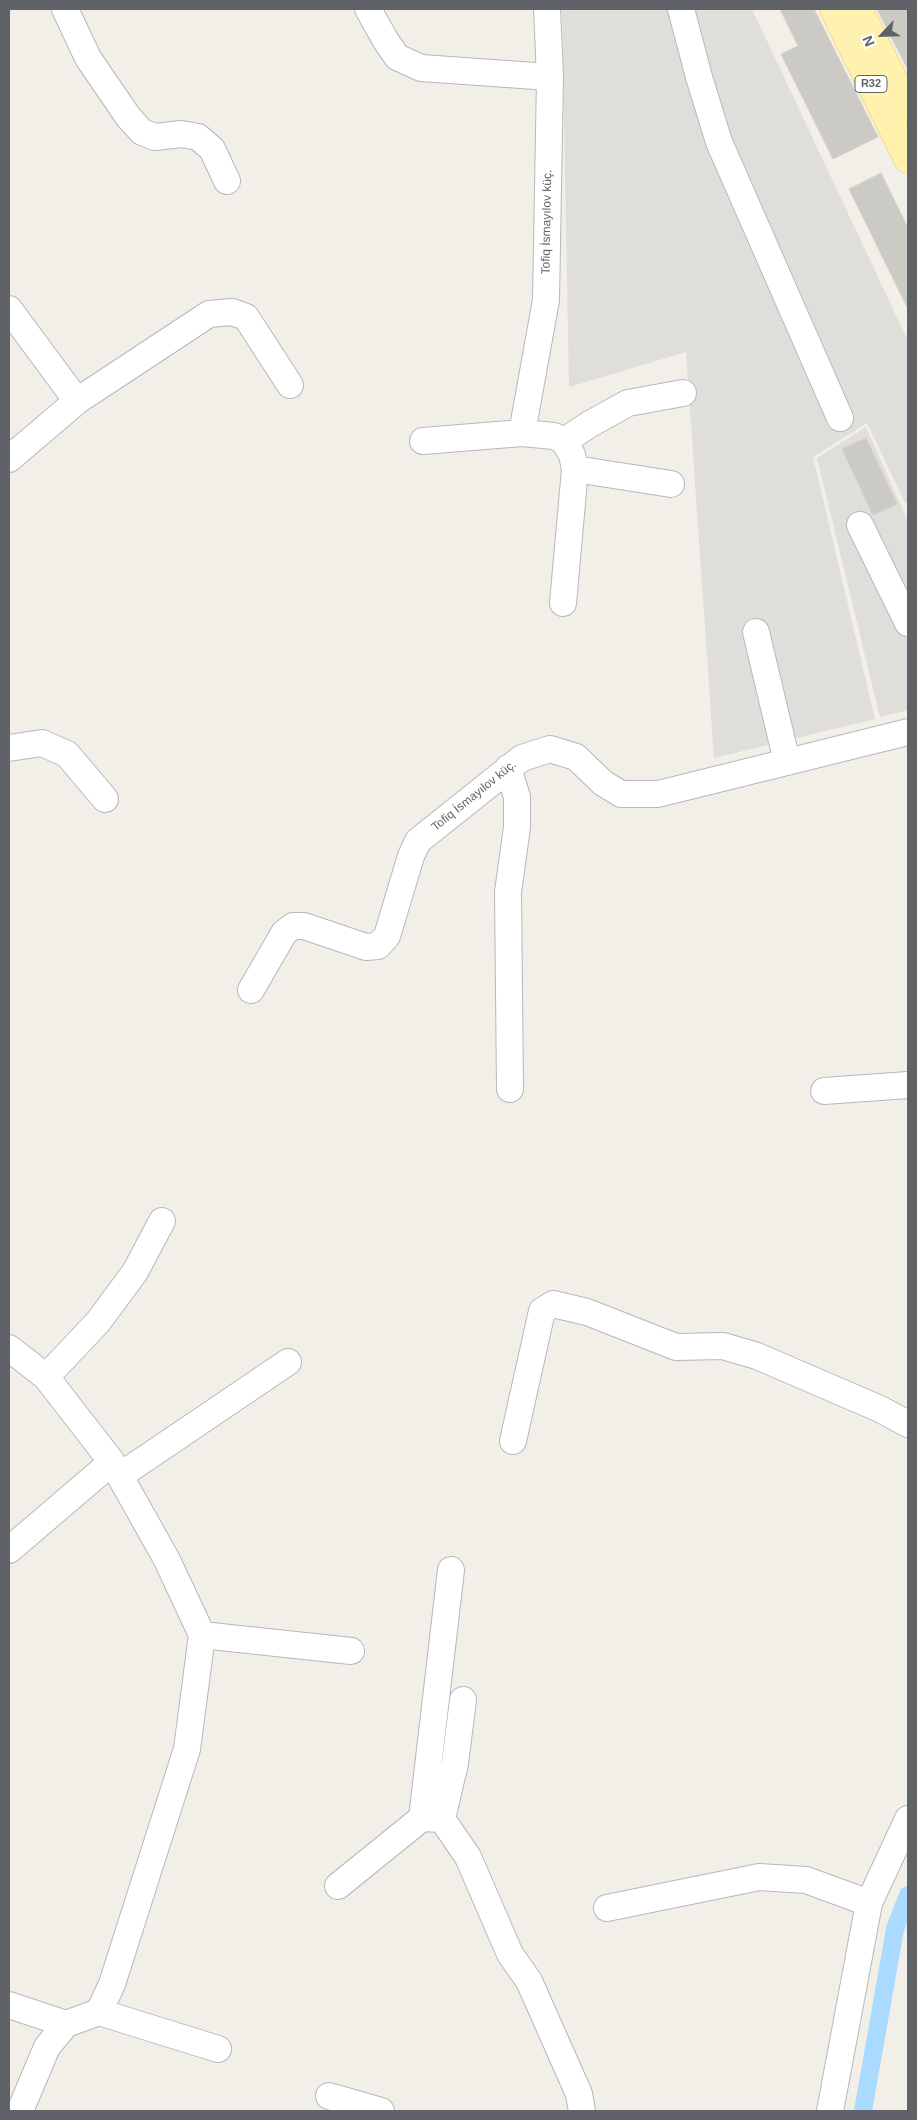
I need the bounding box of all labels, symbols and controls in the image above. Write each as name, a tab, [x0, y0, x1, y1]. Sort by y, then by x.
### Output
north arrow	[857, 10, 907, 60]
text: N	[859, 33, 878, 49]
road number: R32	[855, 76, 887, 92]
street label: Tofiq İsmayılov küç.	[539, 170, 555, 274]
street label: Tofiq İsmayılov küç.	[429, 757, 519, 835]

